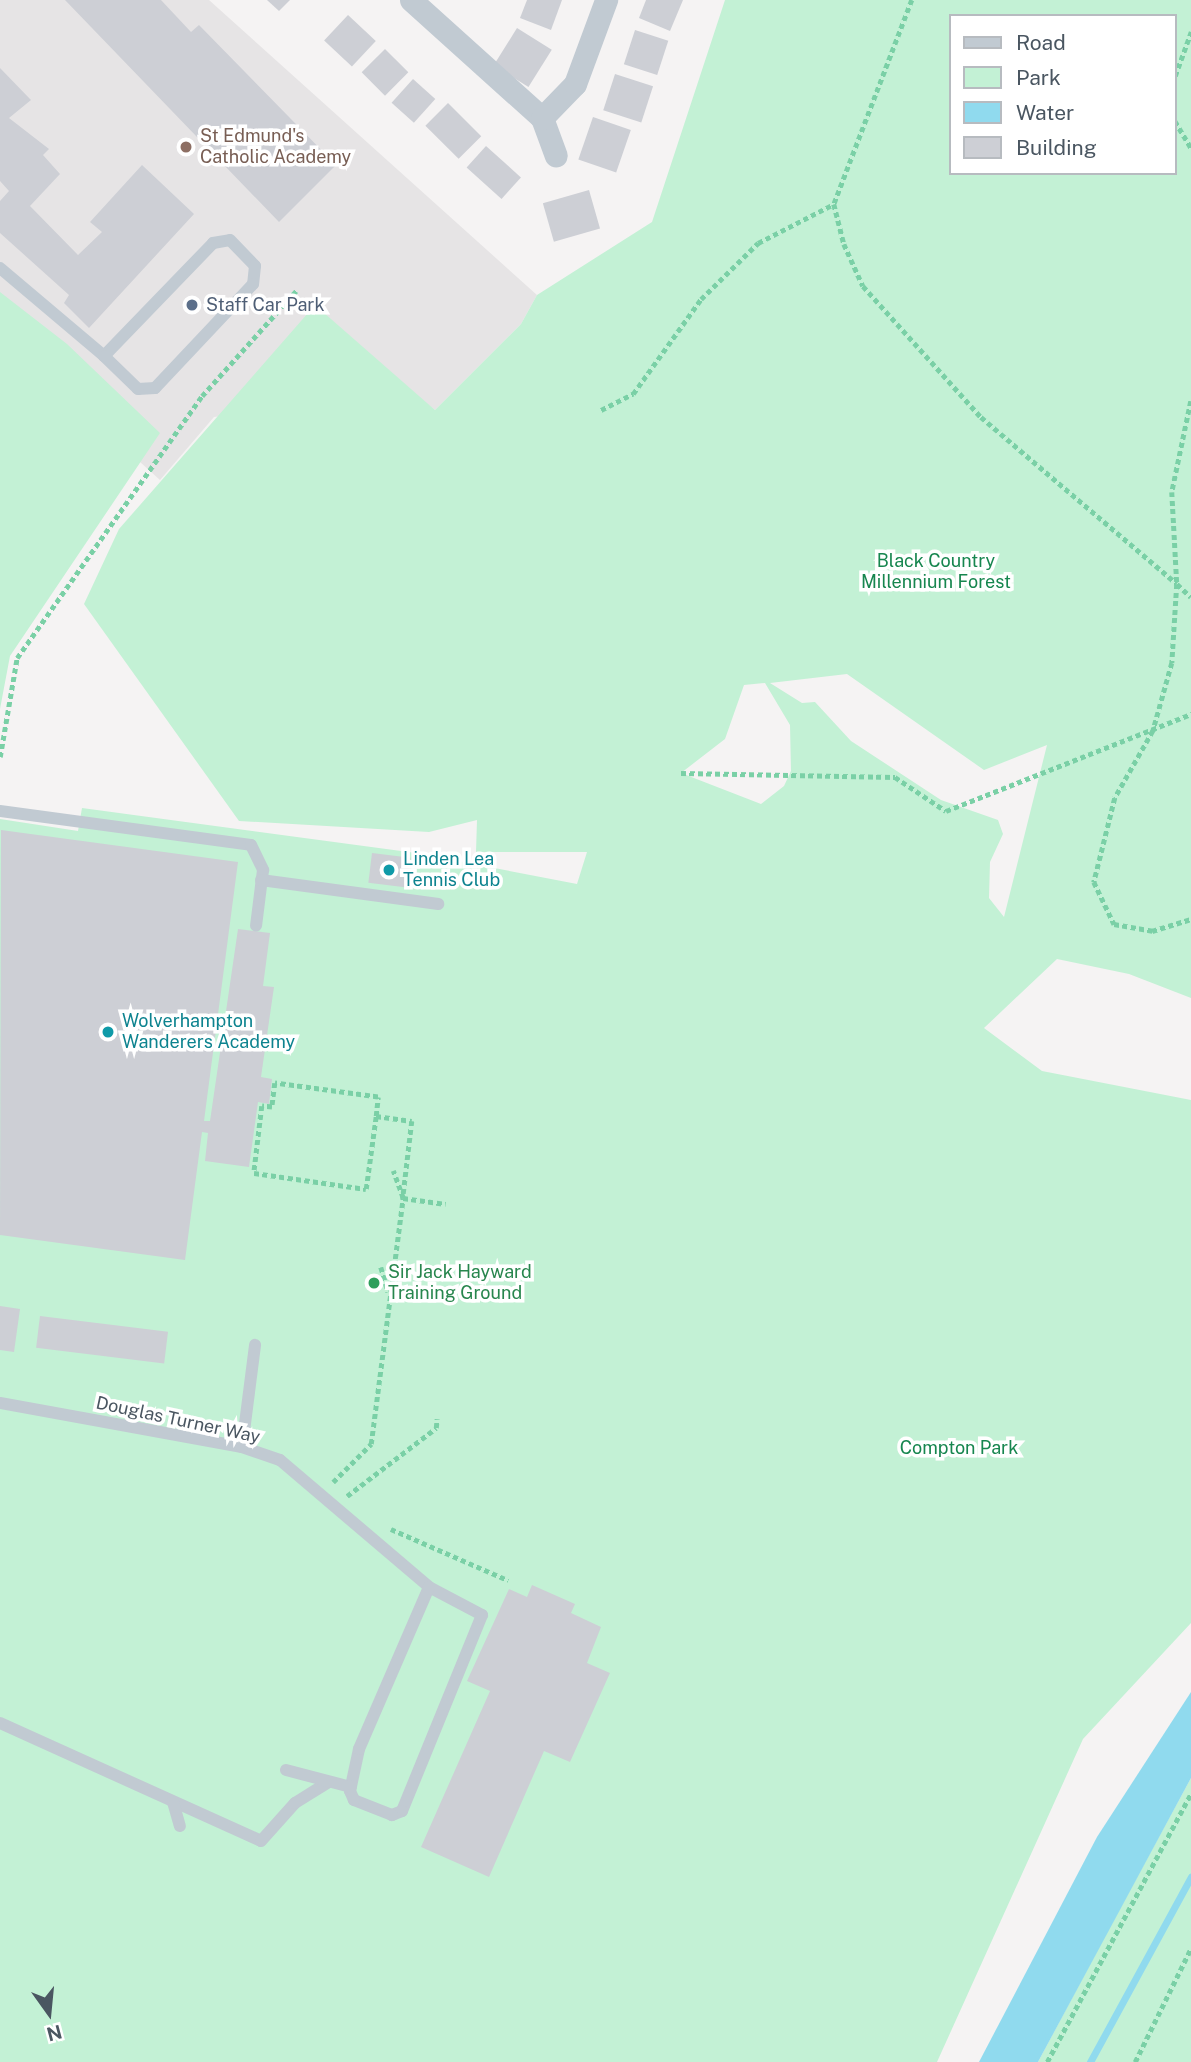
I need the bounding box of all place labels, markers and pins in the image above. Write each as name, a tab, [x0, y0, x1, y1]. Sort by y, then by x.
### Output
place label: St Edmund's Catholic Academy	[200, 126, 351, 168]
marker: St Edmund's Catholic Academy	[178, 139, 194, 155]
place label: Staff Car Park	[206, 294, 325, 316]
marker: Staff Car Park	[184, 297, 200, 313]
place label: Linden Lea Tennis Club	[403, 849, 500, 892]
marker: Linden Lea Tennis Club	[381, 862, 397, 878]
place label: Wolverhampton Wanderers Academy	[122, 1011, 295, 1054]
marker: Wolverhampton Wanderers Academy	[100, 1024, 116, 1040]
place label: Sir Jack Hayward Training Ground	[388, 1262, 532, 1304]
marker: Sir Jack Hayward Training Ground	[366, 1275, 382, 1291]

